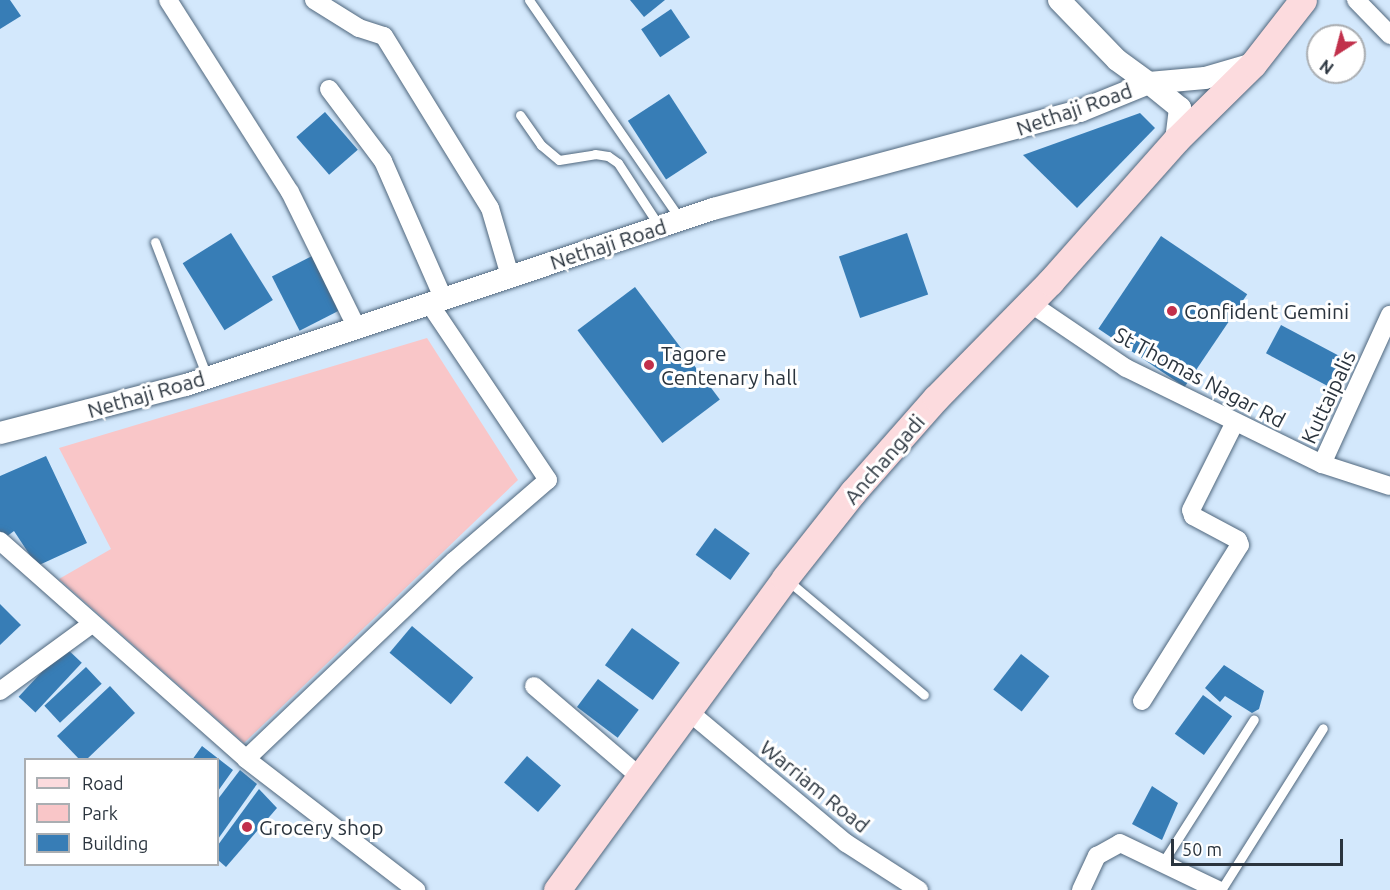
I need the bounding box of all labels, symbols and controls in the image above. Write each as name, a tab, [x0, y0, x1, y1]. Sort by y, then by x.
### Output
north arrow	[1306, 24, 1366, 84]
text: N	[1316, 56, 1337, 78]
street label: Nethaji Road	[1013, 77, 1135, 141]
street label: Nethaji Road	[547, 213, 669, 275]
place label: Confident Gemini	[1184, 298, 1349, 324]
marker: Confident Gemini	[1165, 304, 1179, 318]
street label: St Thomas Nagar Rd	[1110, 321, 1290, 433]
place label: Tagore Centenary hall	[661, 340, 797, 390]
street label: Kuttaipalis	[1295, 346, 1361, 448]
marker: Tagore Centenary hall	[642, 358, 656, 372]
street label: Nethaji Road	[84, 365, 208, 423]
street label: Anchangadi	[838, 409, 930, 509]
street label: Warriam Road	[755, 734, 875, 838]
legend	[24, 758, 219, 866]
text: Road	[82, 773, 124, 793]
text: Park	[82, 803, 118, 823]
place label: Grocery shop	[259, 814, 383, 840]
marker: Grocery shop	[240, 820, 254, 834]
scale bar	[1174, 827, 1346, 865]
text: Building	[82, 833, 148, 853]
text: 50 m	[1182, 839, 1222, 859]

